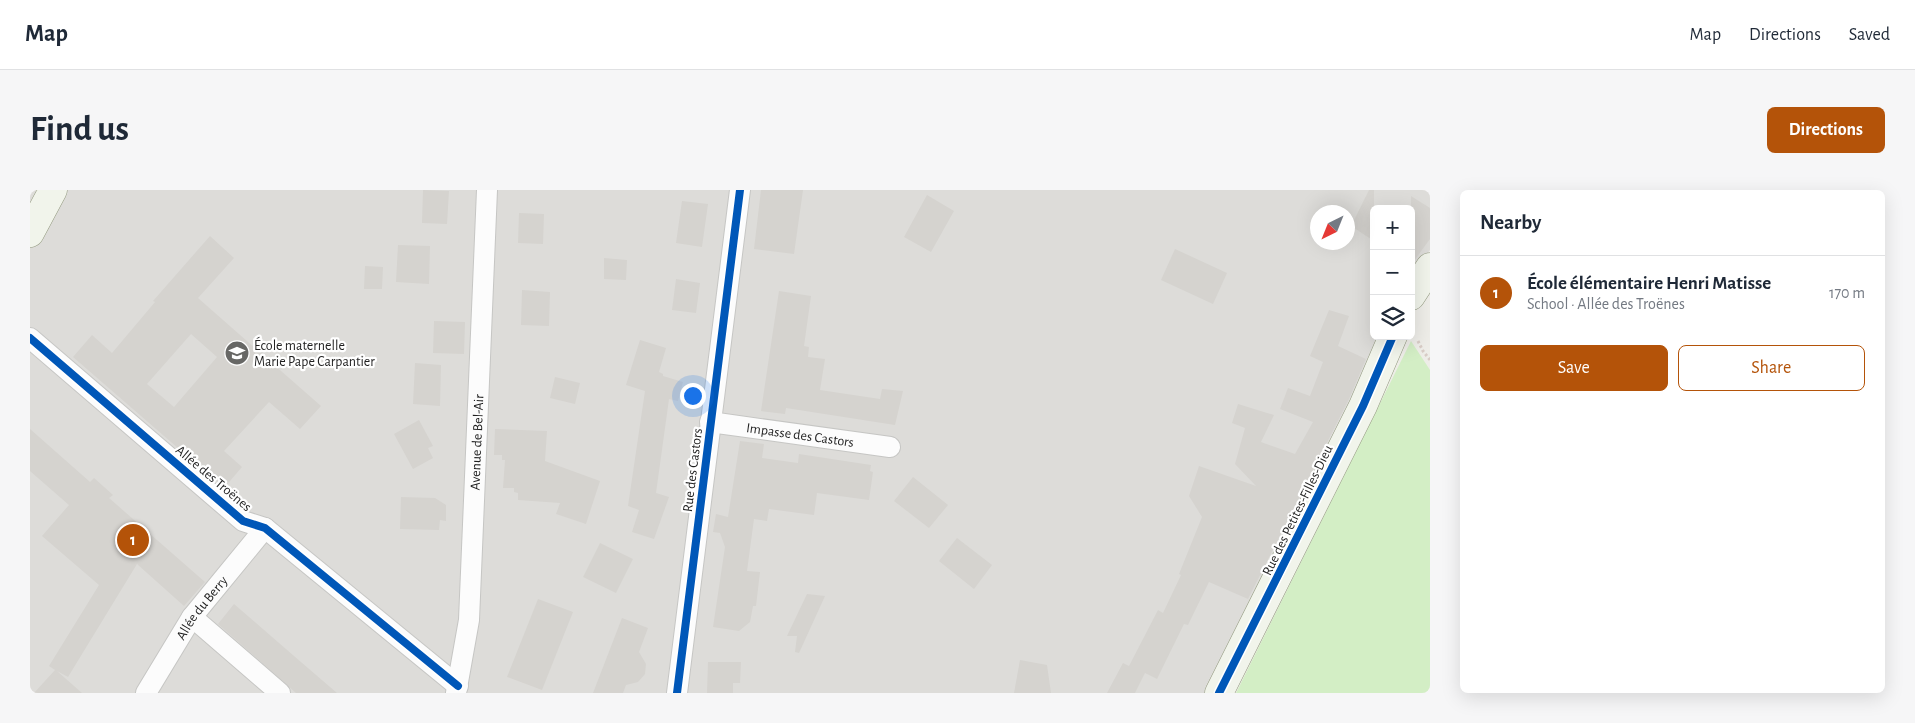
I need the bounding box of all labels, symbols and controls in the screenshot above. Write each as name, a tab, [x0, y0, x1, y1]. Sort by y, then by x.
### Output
text: Map	[25, 22, 68, 46]
text: Map	[1690, 26, 1721, 44]
text: Directions	[1749, 26, 1821, 44]
text: Saved	[1849, 26, 1890, 44]
button: Directions	[1767, 107, 1885, 153]
text: Find us	[30, 112, 129, 147]
north arrow	[1310, 205, 1355, 250]
map controls	[1370, 205, 1415, 340]
button: +	[1370, 205, 1415, 250]
text: Nearby	[1480, 212, 1541, 233]
button: −	[1370, 250, 1415, 295]
text: École élémentaire Henri Matisse	[1527, 274, 1771, 293]
text: 1	[1493, 285, 1499, 301]
text: 170 m	[1829, 285, 1865, 301]
button: layers	[1370, 295, 1415, 340]
text: School · Allée des Troënes	[1527, 296, 1685, 312]
place label: École maternelle Marie Pape Carpantier	[254, 336, 375, 369]
school or university icon: École maternelle Marie Pape Carpantier	[224, 340, 250, 366]
button: Save	[1480, 345, 1668, 391]
button: Share	[1678, 345, 1865, 391]
your location	[680, 383, 706, 409]
street label: Avenue de Bel-Air	[468, 394, 486, 491]
street label: Impasse des Castors	[745, 421, 855, 450]
street label: Rue des Castors	[681, 427, 705, 513]
street label: Allée des Troënes	[173, 443, 254, 514]
street label: Rue des Petites-Filles-Dieu	[1260, 443, 1336, 578]
pin: 1	[117, 521, 149, 559]
street label: Allée du Berry	[174, 574, 231, 642]

